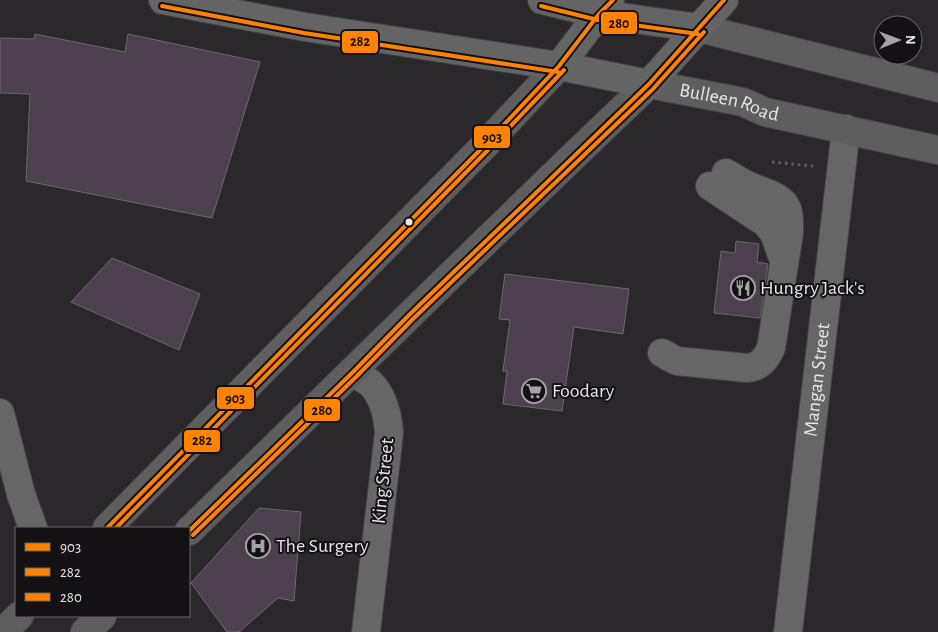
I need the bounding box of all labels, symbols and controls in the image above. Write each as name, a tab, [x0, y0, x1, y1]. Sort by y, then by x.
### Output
line badge: 280	[600, 11, 638, 35]
north arrow	[873, 15, 923, 65]
text: 280	[609, 17, 629, 31]
line badge: 282	[341, 30, 379, 54]
text: 282	[350, 35, 370, 49]
text: N	[903, 35, 917, 45]
street label: Bulleen Road	[678, 80, 781, 125]
line badge: 903	[473, 125, 511, 149]
text: 903	[482, 131, 502, 145]
unlabelled marker	[404, 217, 414, 227]
restaurant icon: Hungry Jack's	[730, 275, 756, 301]
place label: Hungry Jack's	[760, 278, 865, 298]
street label: Mangan Street	[801, 321, 834, 438]
supermarket icon: Foodary	[521, 378, 547, 404]
place label: Foodary	[552, 381, 615, 401]
line badge: 903	[216, 386, 255, 410]
text: 903	[225, 392, 245, 406]
line badge: 280	[303, 398, 341, 422]
text: 280	[312, 404, 332, 418]
line badge: 282	[183, 429, 221, 453]
text: 282	[192, 434, 212, 448]
street label: King Street	[369, 436, 398, 525]
legend	[15, 527, 190, 617]
hospital icon: The Surgery	[245, 533, 271, 559]
place label: The Surgery	[276, 536, 369, 556]
text: 903	[60, 540, 81, 555]
text: 282	[60, 565, 81, 580]
text: 280	[60, 590, 82, 605]

